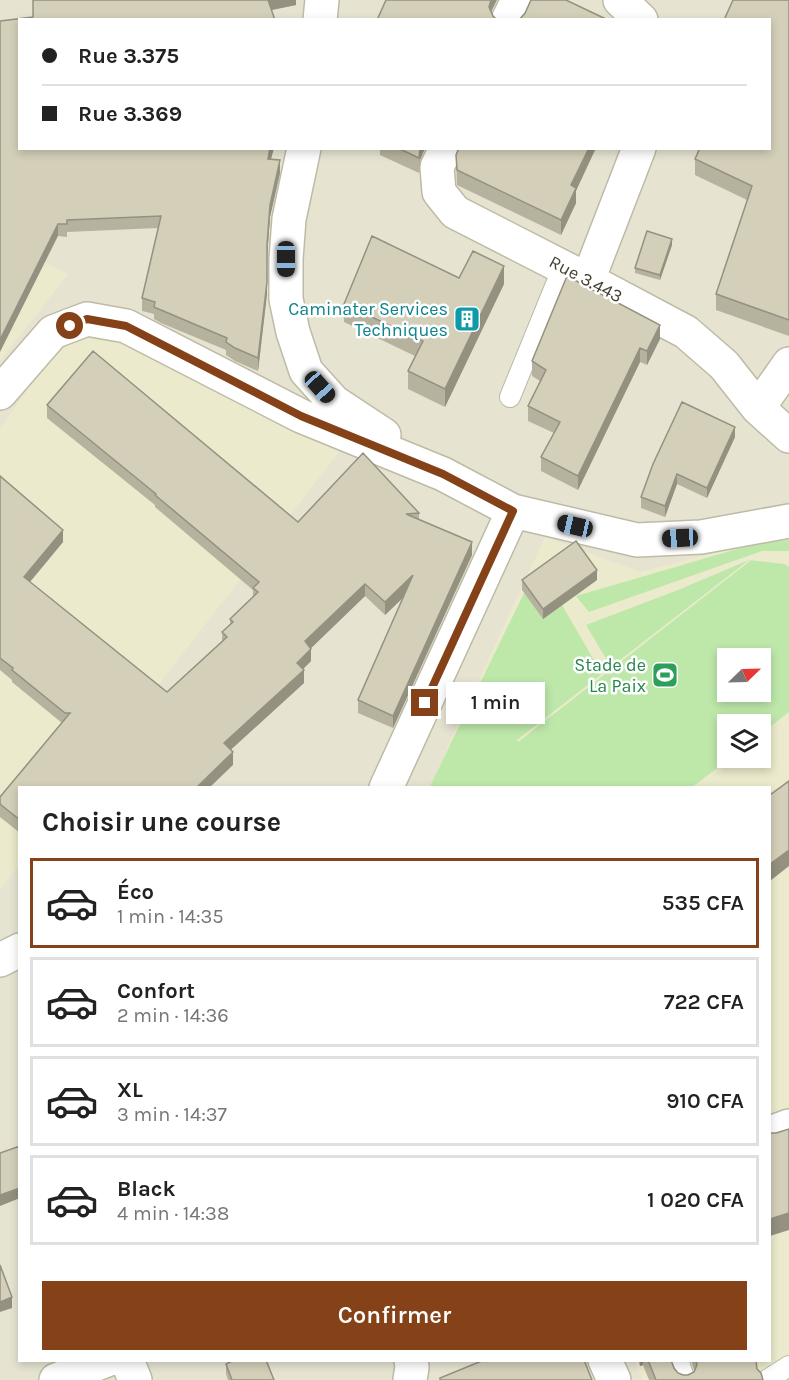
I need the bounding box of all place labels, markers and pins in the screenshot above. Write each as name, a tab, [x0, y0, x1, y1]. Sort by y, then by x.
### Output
place label: Caminater Services Techniques	[288, 298, 448, 341]
building icon: Caminater Services Techniques	[452, 304, 482, 334]
place label: Stade de La Paix	[574, 654, 646, 697]
sports icon: Stade de La Paix	[650, 660, 680, 690]

